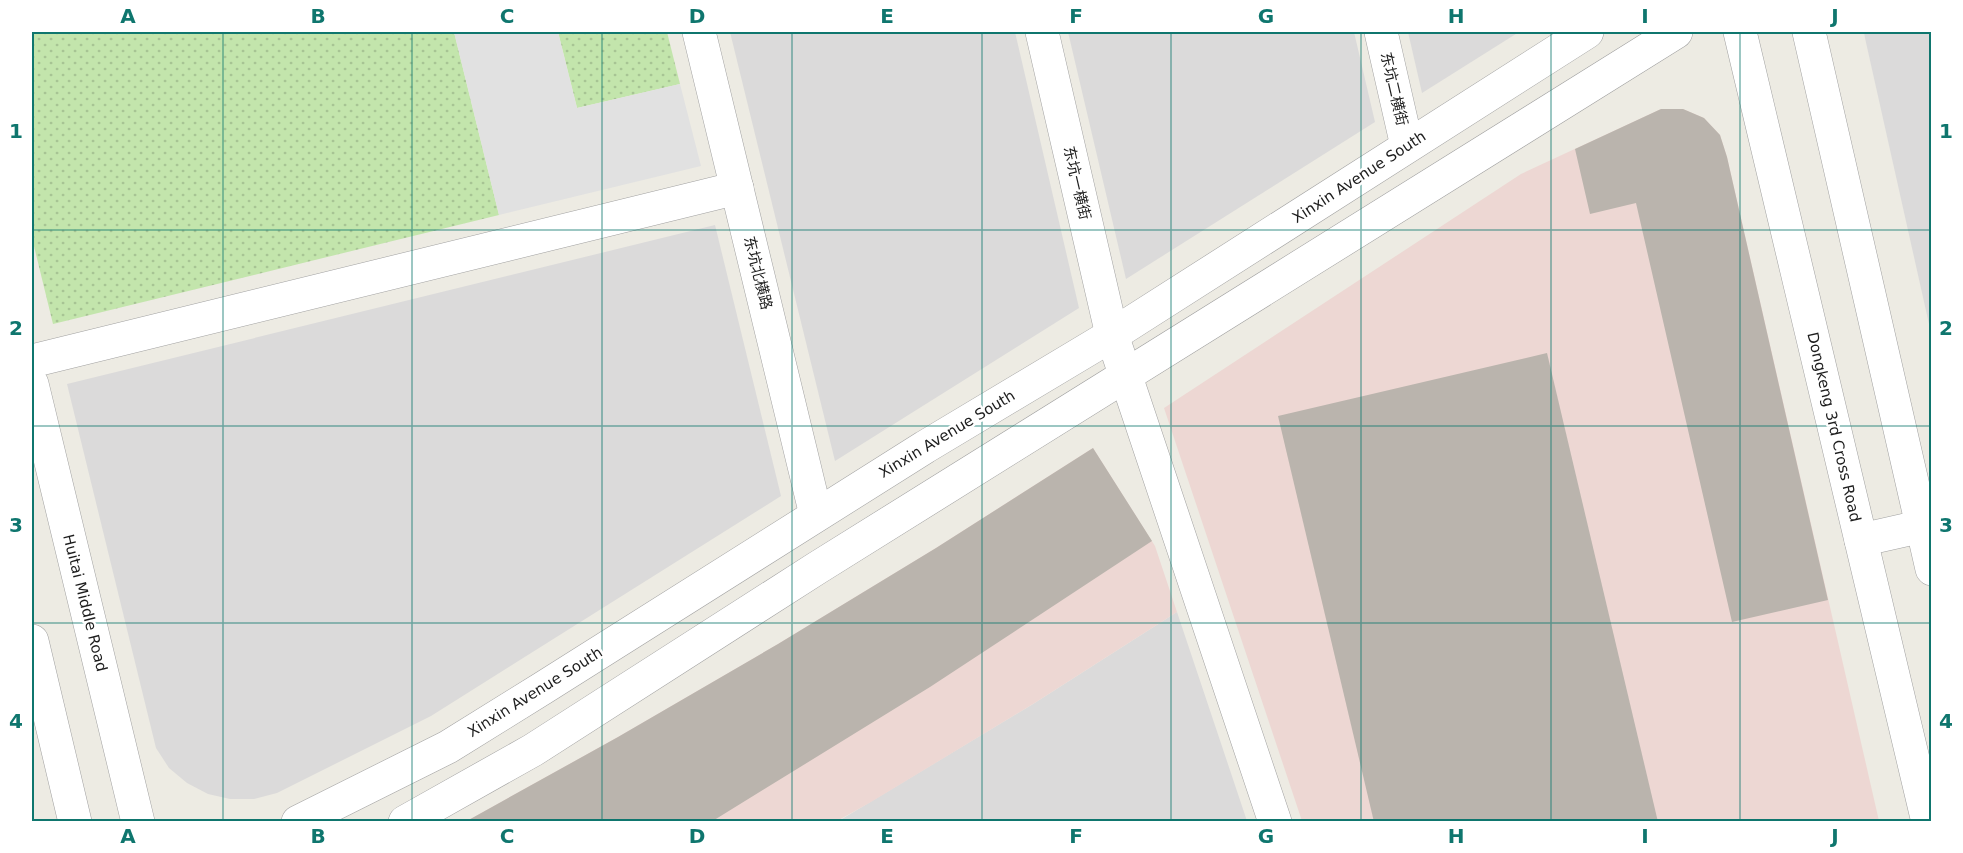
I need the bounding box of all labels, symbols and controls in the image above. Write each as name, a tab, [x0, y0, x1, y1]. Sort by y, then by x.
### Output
text: A	[120, 4, 136, 28]
text: B	[310, 4, 326, 28]
text: C	[500, 4, 514, 28]
text: D	[689, 4, 705, 28]
text: E	[880, 4, 894, 28]
text: F	[1069, 4, 1083, 28]
text: G	[1258, 4, 1274, 28]
text: H	[1448, 4, 1464, 28]
text: I	[1641, 4, 1649, 28]
text: J	[1829, 4, 1839, 28]
street label: 东坑二横街	[1377, 50, 1411, 128]
text: 1	[9, 119, 23, 143]
text: 1	[1939, 119, 1953, 143]
street label: Xinxin Avenue South	[1289, 127, 1429, 227]
street label: 东坑一横街	[1060, 144, 1094, 222]
street label: 东坑北横路	[740, 234, 776, 312]
text: 2	[9, 316, 23, 340]
text: 2	[1939, 316, 1953, 340]
street label: Dongkeng 3rd Cross Road	[1803, 330, 1865, 524]
street label: Xinxin Avenue South	[876, 386, 1018, 482]
text: 3	[9, 513, 23, 537]
text: 3	[1939, 513, 1953, 537]
street label: Huitai Middle Road	[59, 532, 111, 674]
street label: Xinxin Avenue South	[464, 643, 606, 741]
text: 4	[9, 709, 23, 733]
text: 4	[1939, 709, 1953, 733]
text: A	[120, 824, 136, 848]
text: B	[310, 824, 326, 848]
text: C	[500, 824, 514, 848]
text: D	[689, 824, 705, 848]
text: E	[880, 824, 894, 848]
text: F	[1069, 824, 1083, 848]
text: G	[1258, 824, 1274, 848]
text: H	[1448, 824, 1464, 848]
text: I	[1641, 824, 1649, 848]
text: J	[1829, 824, 1839, 848]

